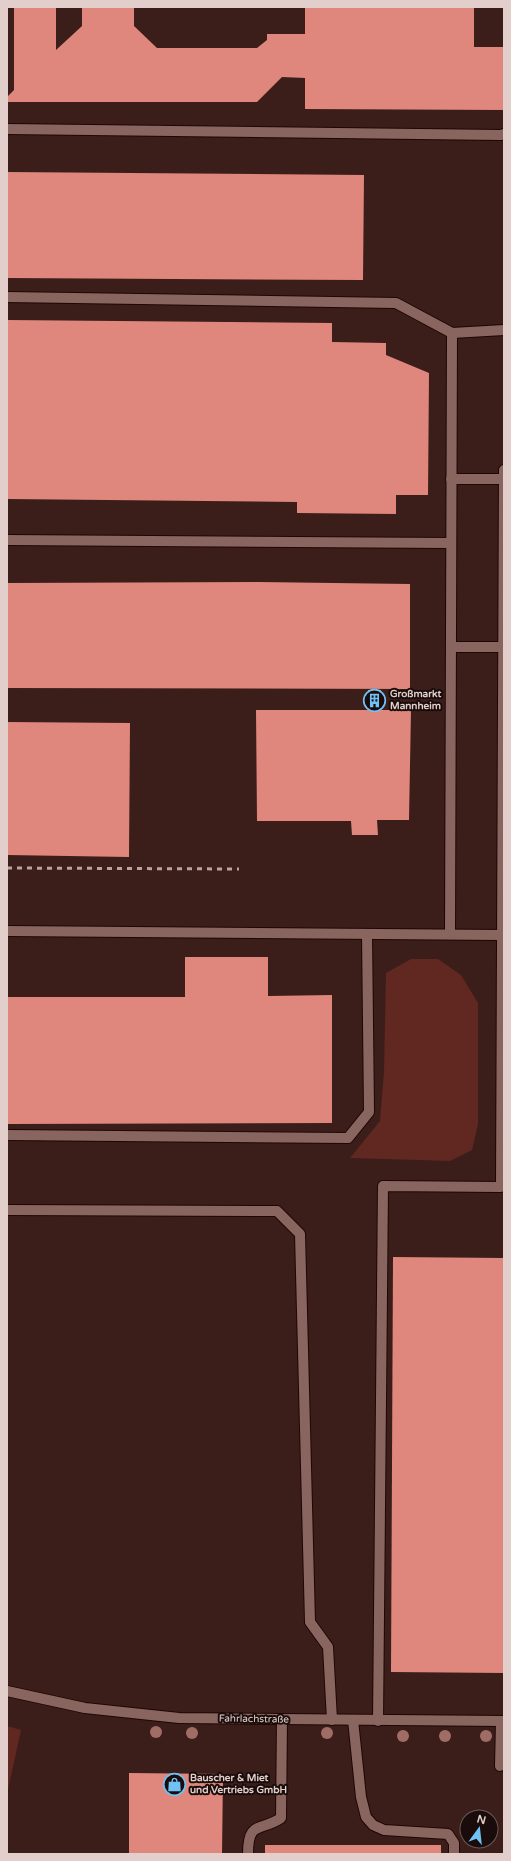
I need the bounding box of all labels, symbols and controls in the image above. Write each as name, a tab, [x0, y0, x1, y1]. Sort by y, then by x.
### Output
building icon: Großmarkt Mannheim	[361, 687, 387, 713]
place label: Großmarkt Mannheim	[390, 688, 441, 712]
street label: Fahrlachstraße	[219, 1712, 290, 1726]
shop icon: Bauscher & Miet und Vertriebs GmbH	[162, 1771, 188, 1797]
place label: Bauscher & Miet und Vertriebs GmbH	[190, 1772, 287, 1796]
north arrow	[459, 1809, 499, 1849]
text: N	[476, 1812, 487, 1827]

